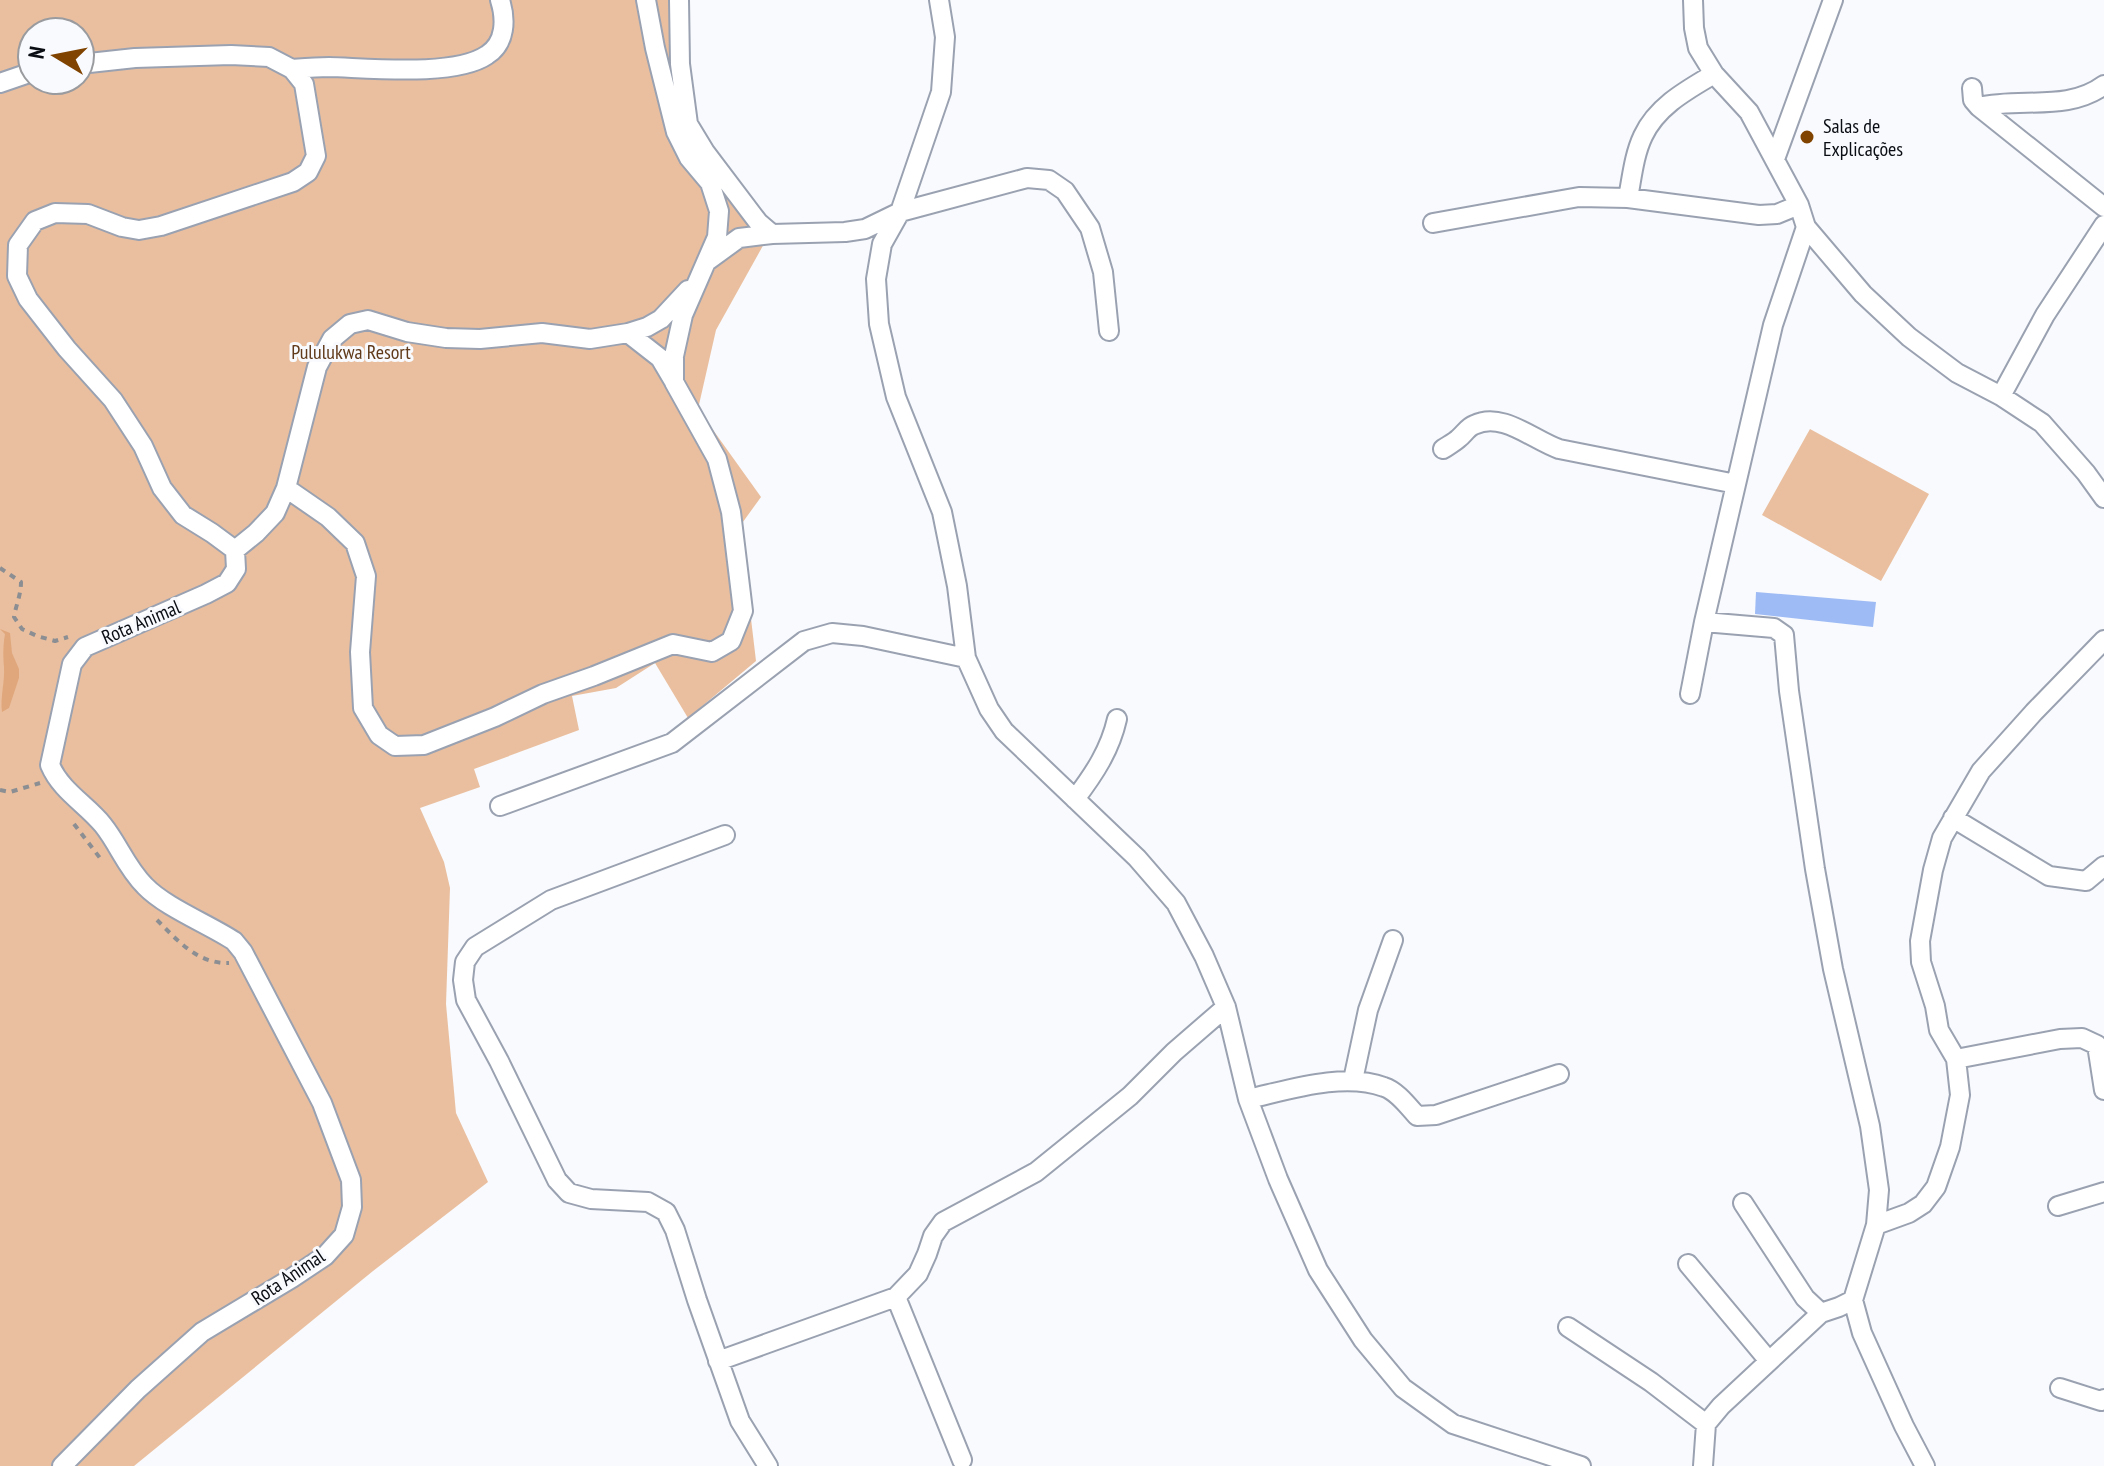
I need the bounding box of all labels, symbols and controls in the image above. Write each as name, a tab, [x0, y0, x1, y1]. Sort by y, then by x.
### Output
north arrow	[16, 16, 96, 96]
text: N	[21, 44, 51, 61]
place label: Salas de Explicações	[1823, 113, 1903, 162]
marker: Salas de Explicações	[1798, 128, 1816, 146]
park label: Pululukwa Resort	[291, 339, 411, 365]
street label: Rota Animal	[98, 594, 185, 650]
street label: Rota Animal	[246, 1243, 330, 1311]

